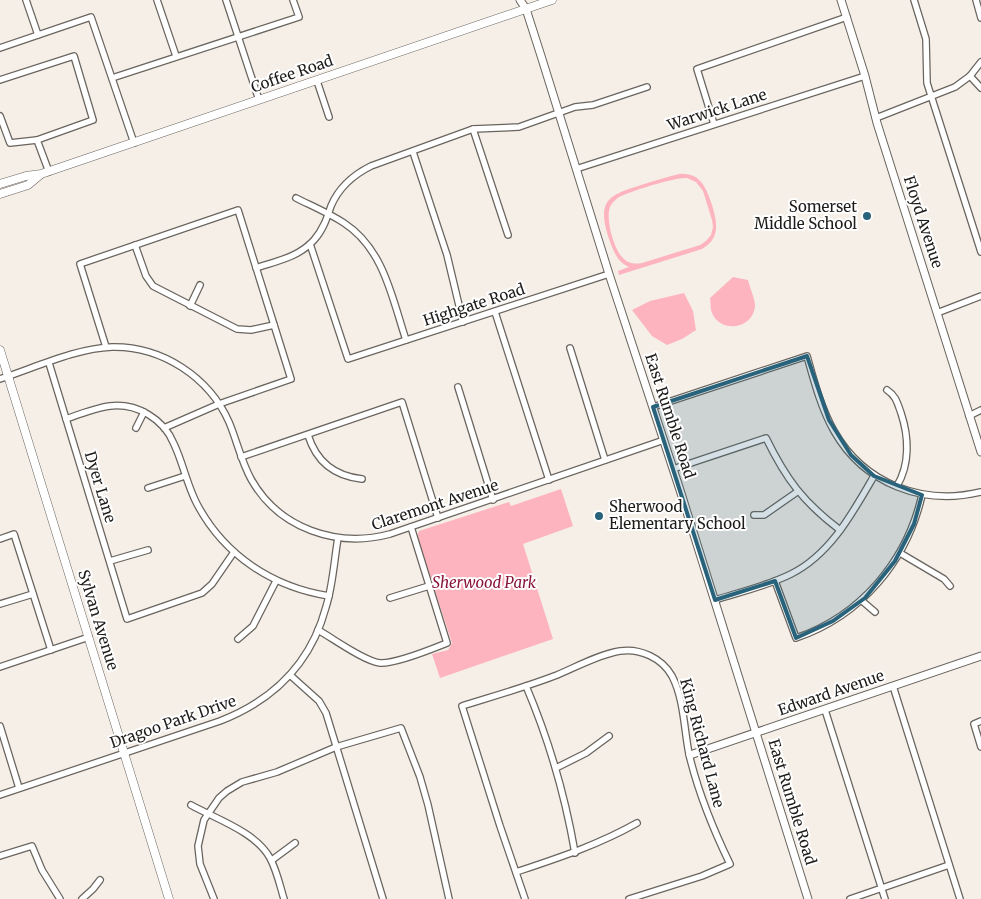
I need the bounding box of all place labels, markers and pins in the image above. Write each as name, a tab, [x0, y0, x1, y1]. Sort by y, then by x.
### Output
place label: Somerset Middle School	[754, 197, 857, 233]
marker: Somerset Middle School	[861, 210, 873, 222]
place label: Sherwood Elementary School	[609, 497, 746, 533]
marker: Sherwood Elementary School	[593, 510, 605, 522]

